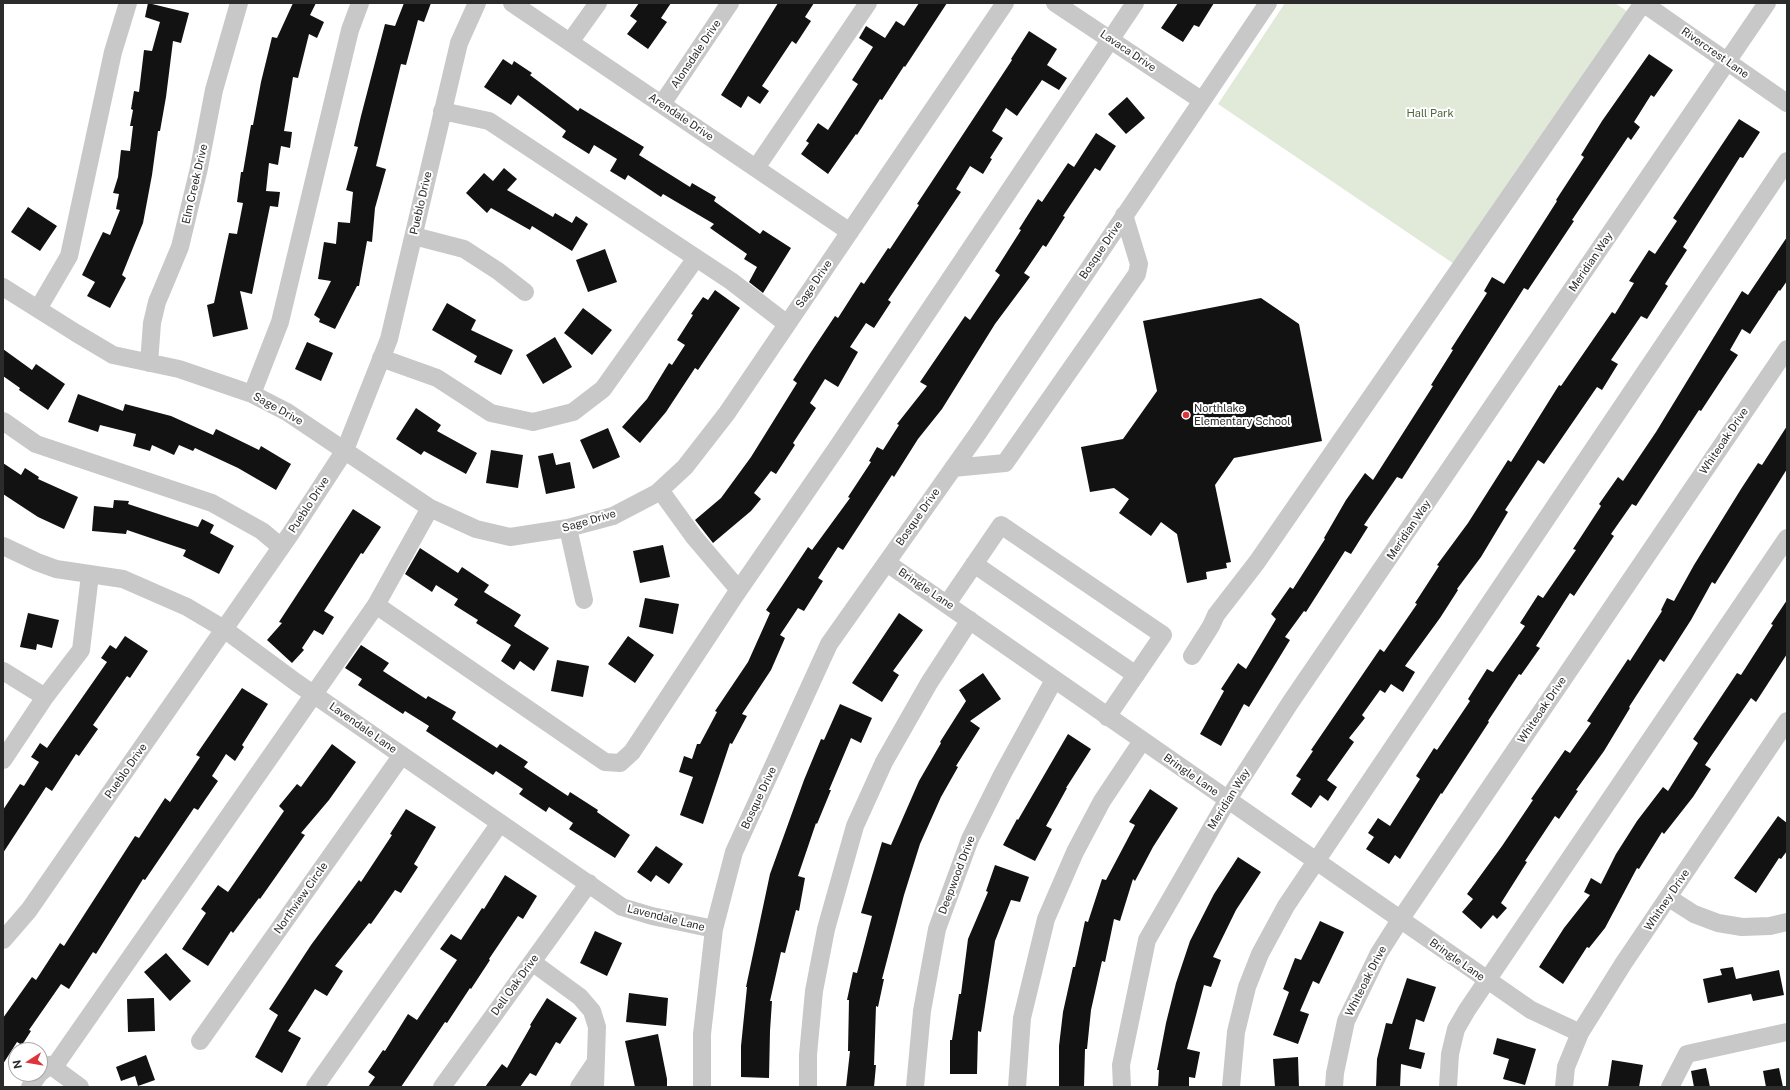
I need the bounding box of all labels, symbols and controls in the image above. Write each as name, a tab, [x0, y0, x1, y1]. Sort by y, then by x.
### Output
street label: Alonsdale Drive	[668, 17, 724, 91]
street label: Rivercrest Lane	[1679, 25, 1751, 81]
street label: Lavaca Drive	[1098, 27, 1158, 75]
street label: Arendale Drive	[646, 90, 716, 144]
park label: Hall Park	[1406, 107, 1454, 121]
street label: Elm Creek Drive	[179, 143, 211, 225]
street label: Pueblo Drive	[407, 170, 435, 236]
street label: Bosque Drive	[1077, 218, 1125, 282]
street label: Meridian Way	[1566, 230, 1616, 294]
street label: Sage Drive	[793, 257, 835, 311]
street label: Sage Drive	[251, 390, 305, 428]
place label: Northlake Elementary School	[1194, 402, 1291, 428]
street label: Whiteoak Drive	[1697, 405, 1751, 477]
marker: Northlake Elementary School	[1181, 410, 1191, 420]
street label: Pueblo Drive	[286, 474, 332, 536]
street label: Bosque Drive	[893, 486, 943, 548]
street label: Meridian Way	[1384, 498, 1434, 562]
street label: Sage Drive	[561, 507, 617, 535]
street label: Bringle Lane	[896, 566, 956, 612]
street label: Whiteoak Drive	[1515, 674, 1569, 746]
street label: Lavendale Lane	[327, 700, 399, 756]
street label: Pueblo Drive	[102, 741, 150, 801]
street label: Bringle Lane	[1161, 751, 1221, 799]
street label: Bosque Drive	[739, 765, 779, 831]
street label: Meridian Way	[1205, 766, 1253, 832]
street label: Deepwood Drive	[936, 834, 978, 916]
street label: Northview Circle	[271, 860, 331, 936]
street label: Whitney Drive	[1642, 867, 1692, 933]
street label: Lavendale Lane	[626, 902, 706, 934]
street label: Bringle Lane	[1427, 936, 1487, 984]
street label: Whiteoak Drive	[1343, 944, 1389, 1018]
street label: Dell Oak Drive	[488, 952, 542, 1018]
north arrow	[8, 1042, 48, 1082]
text: N	[10, 1059, 24, 1070]

